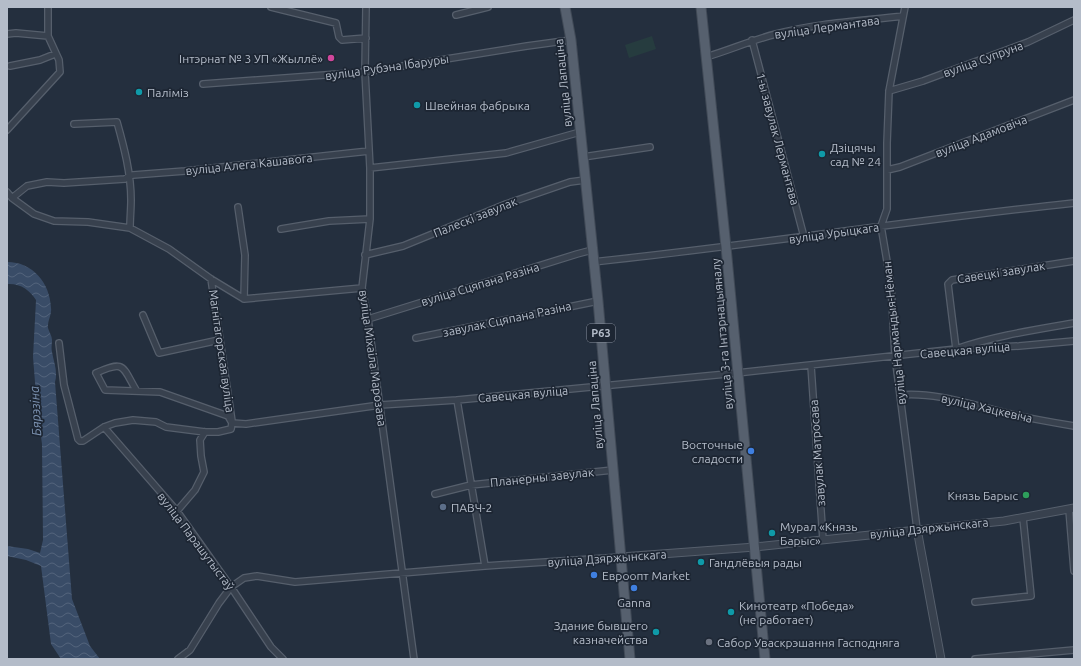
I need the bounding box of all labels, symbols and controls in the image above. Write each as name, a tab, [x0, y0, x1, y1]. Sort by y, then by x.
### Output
street label: вуліца Лермантава	[774, 13, 880, 41]
street label: вуліца Лапаціна	[552, 38, 574, 128]
street label: вуліца Супруна	[941, 39, 1025, 79]
place label: Інтэрнат № 3 УП «Жыллё»	[179, 52, 323, 65]
street label: вуліца Рубэна Ібаруры	[324, 52, 450, 82]
marker: Інтэрнат № 3 УП «Жыллё»	[326, 53, 336, 63]
street label: 1-ы завулак Лермантава	[754, 71, 802, 207]
place label: Паліміз	[147, 86, 189, 99]
marker: Паліміз	[134, 87, 144, 97]
place label: Швейная фабрыка	[425, 99, 530, 112]
marker: Швейная фабрыка	[412, 100, 422, 110]
street label: вуліца Адамовіча	[933, 113, 1029, 159]
place label: Дзіцячы сад № 24	[830, 141, 881, 168]
marker: Дзіцячы сад № 24	[817, 149, 827, 159]
street label: вуліца Алега Кашавога	[185, 151, 313, 177]
street label: Палескі завулак	[431, 194, 519, 240]
street label: вуліца Урыцкага	[788, 220, 880, 246]
street label: вуліца 3-га Інтэрнацыяналу	[709, 258, 735, 410]
street label: Савецкі завулак	[956, 259, 1046, 285]
street label: вуліца Сцяпана Разіна	[419, 260, 541, 308]
street label: вуліца Нармандыя-Нёман	[880, 261, 908, 405]
street label: Магнітагорская вуліца	[207, 289, 237, 413]
street label: вуліца Міхаіла Марозава	[357, 289, 389, 427]
street label: завулак Сцяпана Разіна	[442, 299, 572, 339]
road number: Р63	[587, 324, 615, 342]
street label: Савецкая вуліца	[919, 340, 1011, 360]
street label: вуліца Лапаціна	[585, 360, 605, 450]
street label: Савецкая вуліца	[477, 384, 569, 404]
water label: Бярэзіна	[27, 386, 43, 436]
street label: вуліца Хацкевіча	[940, 391, 1034, 425]
street label: завулак Матросава	[807, 399, 827, 507]
place label: Восточные сладости	[681, 438, 743, 465]
marker: Восточные сладости	[746, 446, 756, 456]
street label: Планерны завулак	[489, 465, 595, 489]
place label: Князь Барыс	[947, 489, 1018, 502]
street label: вуліца Парашутыстаў	[155, 490, 237, 592]
marker: Князь Барыс	[1021, 490, 1031, 500]
place label: ПАВЧ-2	[451, 501, 492, 514]
marker: ПАВЧ-2	[438, 502, 448, 512]
street label: вуліца Дзяржынскага	[869, 515, 989, 541]
place label: Мурал «Князь Барыс»	[780, 520, 858, 547]
marker: Мурал «Князь Барыс»	[767, 528, 777, 538]
street label: вуліца Дзяржынскага	[547, 547, 667, 569]
place label: Гандлёвыя рады	[709, 556, 802, 569]
marker: Гандлёвыя рады	[696, 557, 706, 567]
place label: Евроопт Market	[602, 569, 690, 582]
marker: Евроопт Market	[589, 570, 599, 580]
marker: Ganna	[629, 583, 639, 593]
place label: Ganna	[617, 596, 651, 609]
place label: Кинотеатр «Победа» (не работает)	[739, 599, 854, 627]
marker: Кинотеатр «Победа» (не работает)	[726, 607, 736, 617]
place label: Здание бывшего казначейства	[554, 619, 648, 646]
marker: Здание бывшего казначейства	[651, 627, 661, 637]
place label: Сабор Уваскрэшання Гасподняга	[717, 636, 900, 649]
marker: Сабор Уваскрэшання Гасподняга	[704, 637, 714, 647]

